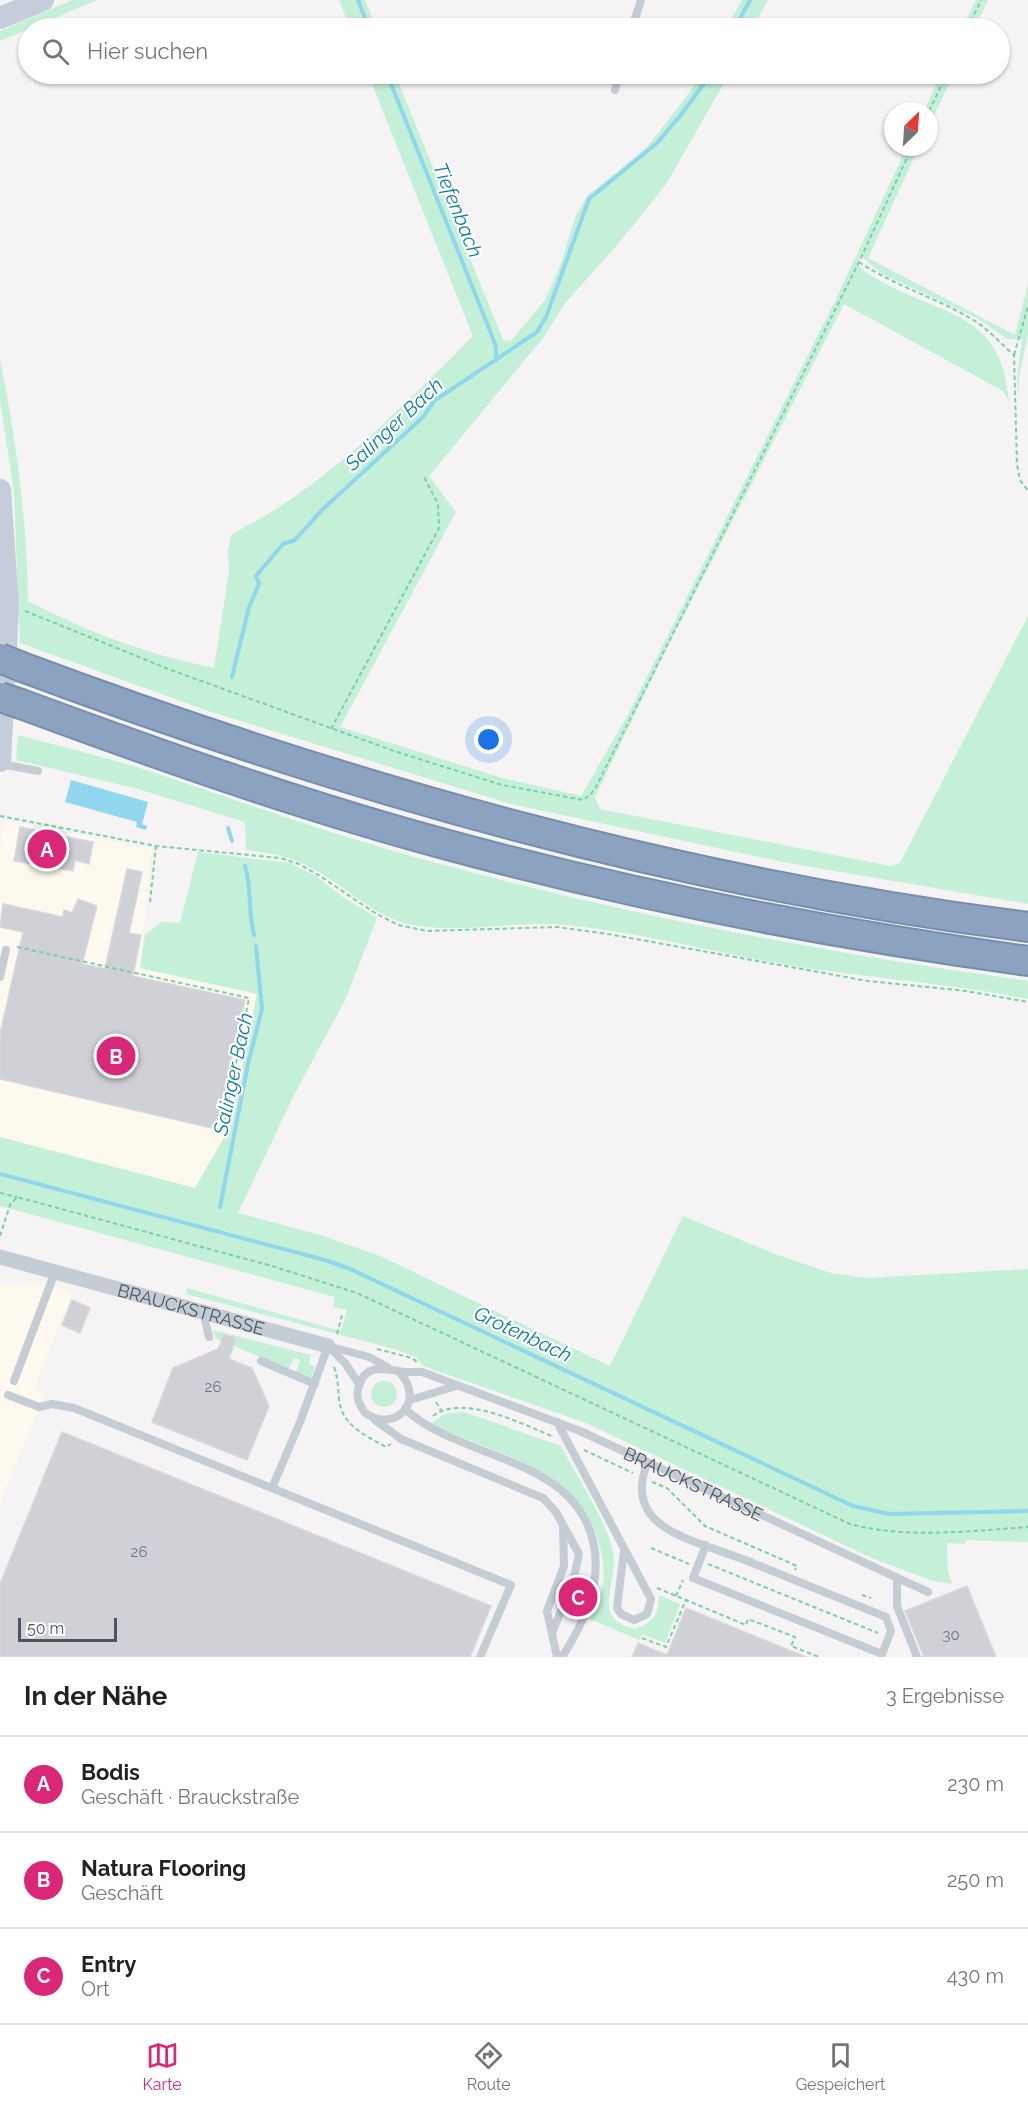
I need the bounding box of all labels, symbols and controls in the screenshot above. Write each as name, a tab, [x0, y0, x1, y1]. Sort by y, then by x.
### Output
search box	[18, 18, 1010, 84]
icon: search	[39, 35, 72, 68]
text: Hier suchen	[87, 38, 208, 64]
north arrow	[884, 102, 938, 156]
water label: Tiefenbach	[428, 159, 488, 261]
water label: Salinger Bach	[339, 373, 448, 476]
your location	[474, 725, 503, 754]
pin: A	[28, 826, 66, 872]
water label: Salinger Bach	[208, 1010, 258, 1139]
pin: B	[96, 1034, 136, 1078]
street label: BRAUCKSTRASSE	[115, 1279, 267, 1339]
water label: Grotenbach	[470, 1301, 576, 1367]
house number: 26	[205, 1378, 221, 1396]
street label: BRAUCKSTRASSE	[620, 1442, 767, 1525]
house number: 26	[131, 1543, 147, 1561]
pin: C	[558, 1574, 598, 1620]
scale bar	[18, 1615, 117, 1642]
text: 50 m	[27, 1619, 64, 1638]
house number: 30	[942, 1626, 960, 1644]
text: In der Nähe	[24, 1681, 167, 1711]
text: 3 Ergebnisse	[886, 1684, 1004, 1708]
text: Bodis	[81, 1759, 140, 1785]
text: A	[37, 1772, 50, 1796]
text: 230 m	[947, 1772, 1004, 1796]
text: Geschäft · Brauckstraße	[81, 1785, 299, 1809]
text: Natura Flooring	[81, 1855, 246, 1881]
text: B	[37, 1868, 50, 1892]
text: 250 m	[947, 1868, 1004, 1892]
text: Geschäft	[81, 1881, 163, 1905]
text: Entry	[81, 1951, 136, 1977]
text: C	[37, 1964, 50, 1988]
text: 430 m	[947, 1964, 1004, 1988]
text: Ort	[81, 1977, 110, 2001]
tab: Karte	[143, 2039, 182, 2094]
tab: Route	[467, 2039, 511, 2094]
tab: Gespeichert	[796, 2039, 885, 2094]

